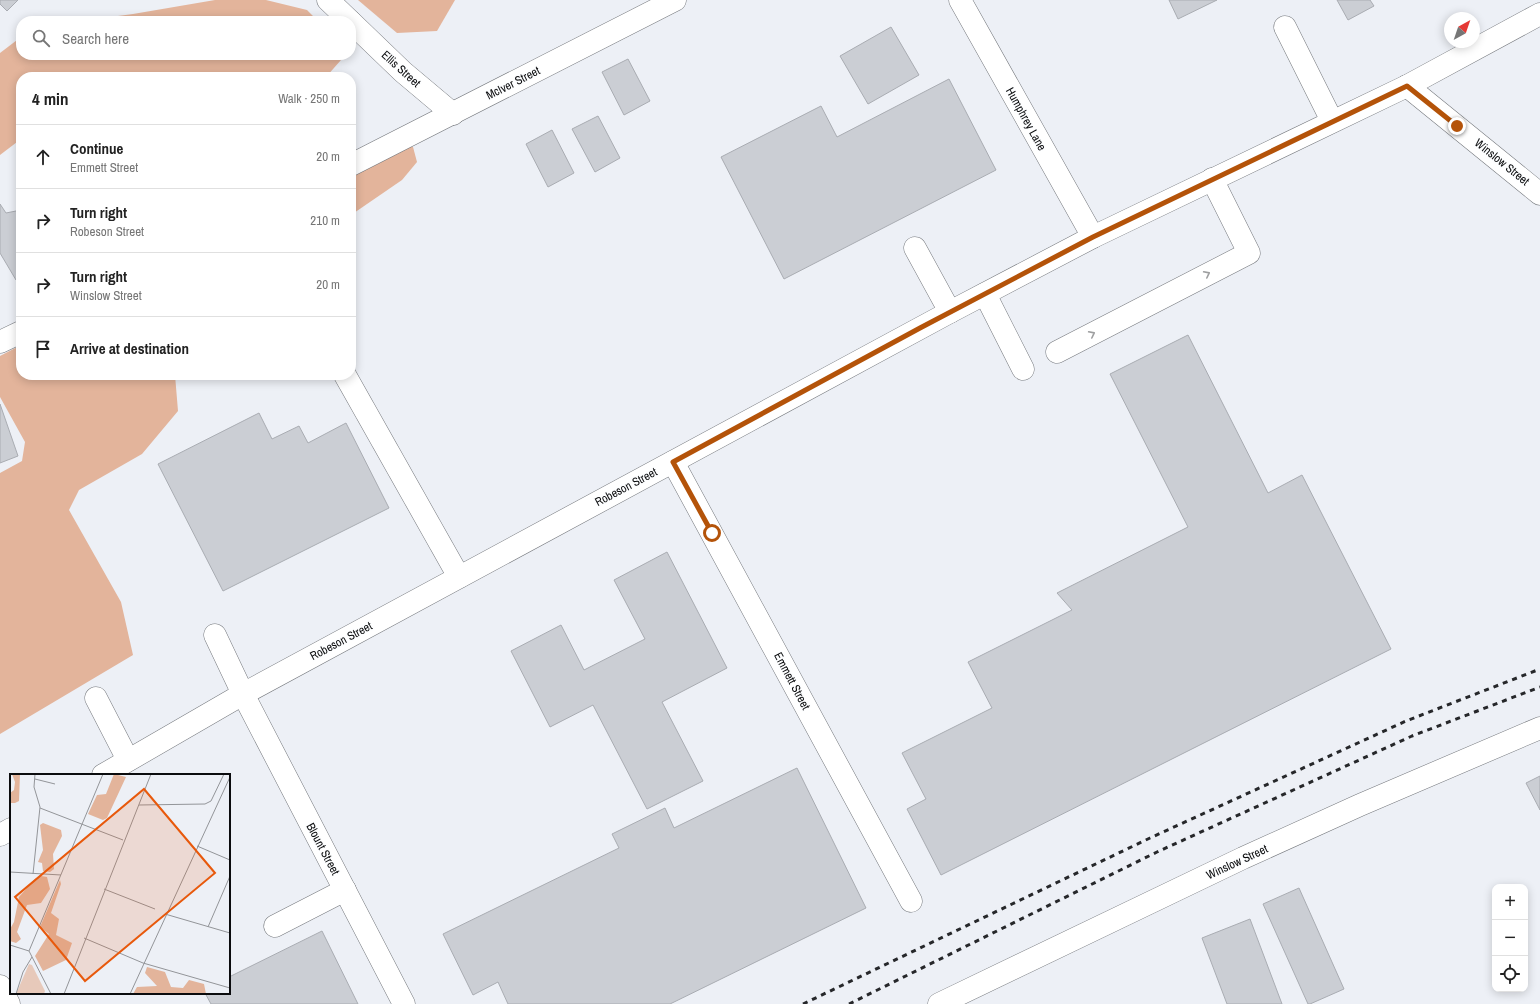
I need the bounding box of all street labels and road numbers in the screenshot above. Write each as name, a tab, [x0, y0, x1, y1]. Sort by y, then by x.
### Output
street label: Ellis Street	[378, 47, 424, 91]
street label: McIver Street	[483, 62, 543, 103]
street label: Humphrey Lane	[1002, 85, 1050, 153]
street label: Winslow Street	[1471, 135, 1533, 189]
street label: Robeson Street	[592, 464, 660, 510]
street label: Robeson Street	[307, 618, 375, 664]
street label: Emmett Street	[770, 649, 814, 713]
street label: Blount Street	[303, 820, 344, 878]
street label: Winslow Street	[1204, 841, 1271, 883]

